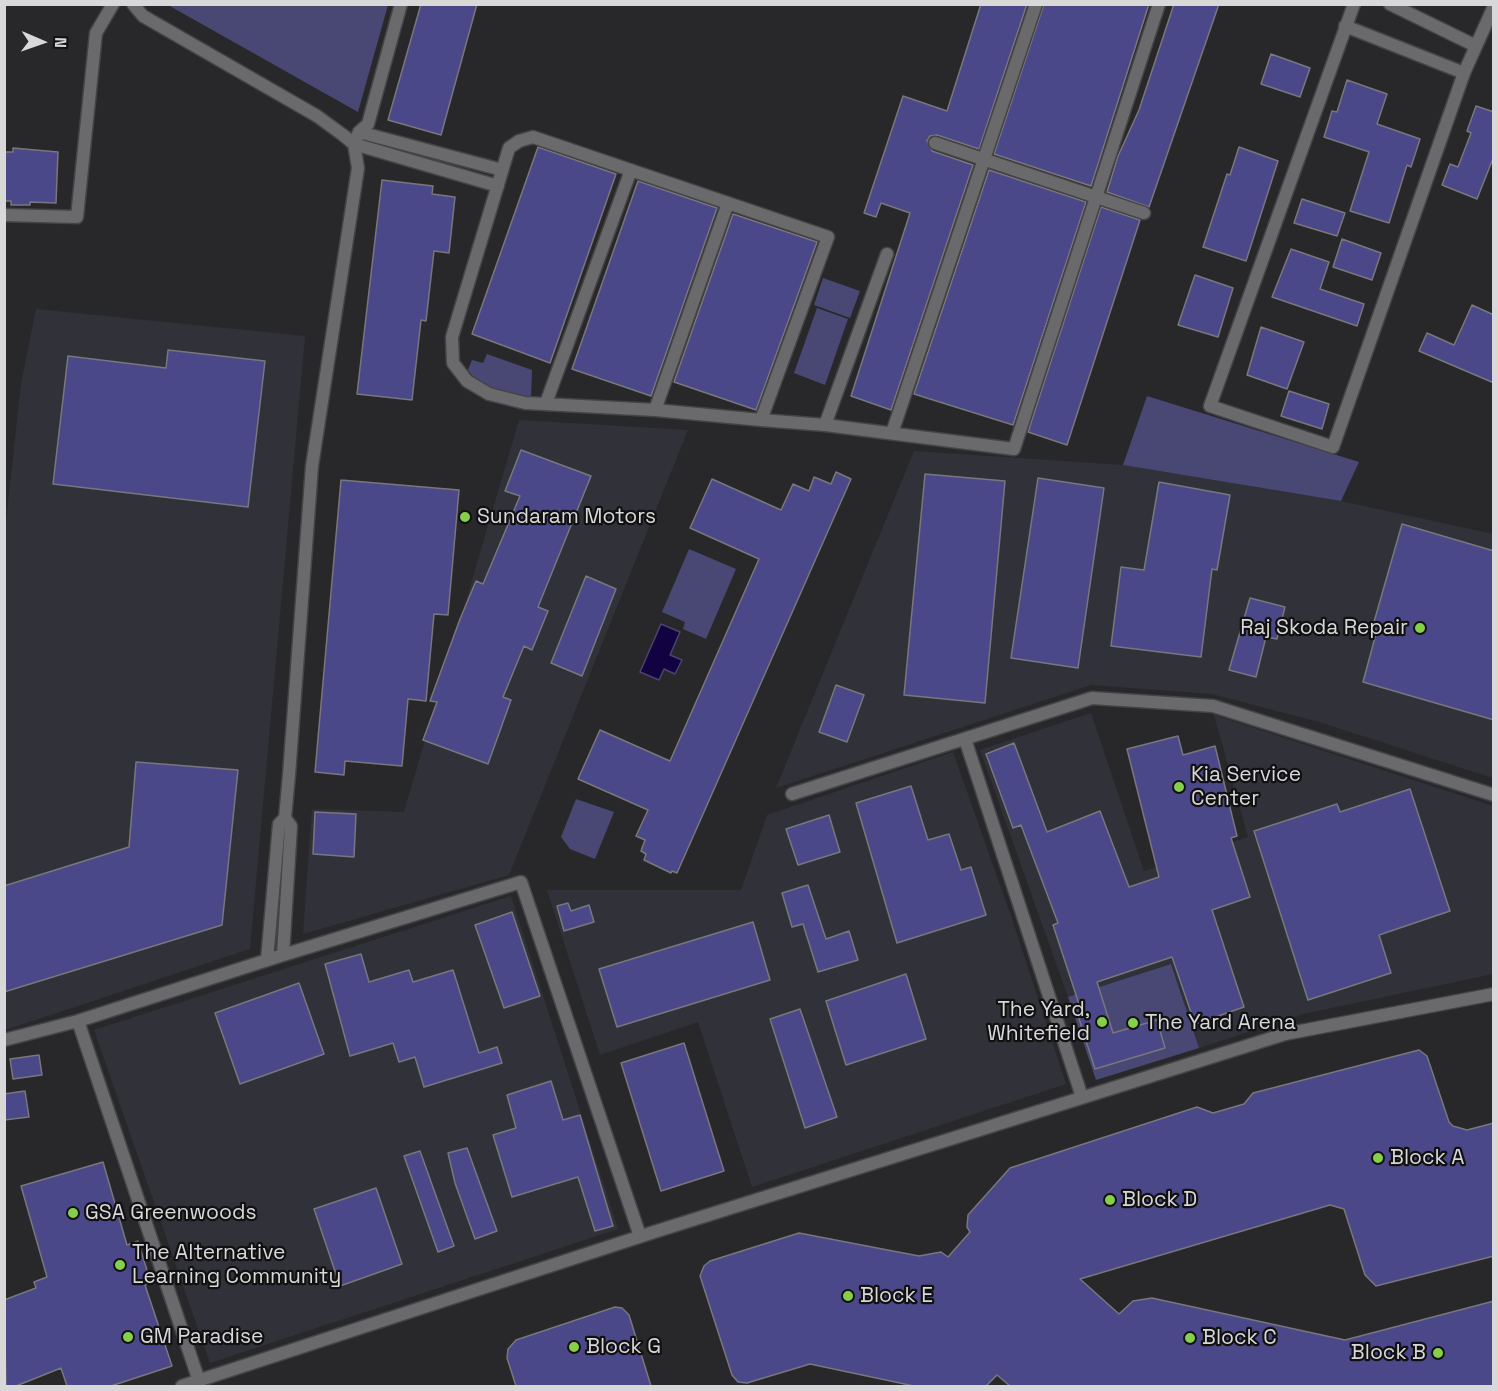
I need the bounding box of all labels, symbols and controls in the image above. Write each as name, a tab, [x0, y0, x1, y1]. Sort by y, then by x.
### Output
north arrow	[12, 12, 72, 72]
text: N	[50, 37, 71, 48]
place label: Sundaram Motors	[477, 504, 656, 530]
marker: Sundaram Motors	[458, 510, 472, 524]
place label: Raj Skoda Repair	[1240, 615, 1408, 641]
marker: Raj Skoda Repair	[1413, 621, 1427, 635]
place label: Kia Service Center	[1191, 762, 1301, 812]
marker: Kia Service Center	[1172, 780, 1186, 794]
place label: The Yard, Whitefield	[987, 997, 1090, 1047]
place label: The Yard Arena	[1145, 1010, 1296, 1036]
marker: The Yard, Whitefield	[1095, 1015, 1109, 1029]
marker: The Yard Arena	[1126, 1016, 1140, 1030]
place label: Block A	[1390, 1145, 1464, 1171]
marker: Block A	[1371, 1151, 1385, 1165]
place label: Block D	[1122, 1187, 1197, 1213]
marker: Block D	[1103, 1193, 1117, 1207]
place label: GSA Greenwoods	[85, 1200, 256, 1226]
marker: GSA Greenwoods	[66, 1206, 80, 1220]
place label: The Alternative Learning Community	[132, 1240, 341, 1290]
marker: The Alternative Learning Community	[113, 1258, 127, 1272]
place label: Block E	[860, 1283, 933, 1309]
marker: Block E	[841, 1289, 855, 1303]
place label: GM Paradise	[140, 1324, 263, 1350]
place label: Block C	[1202, 1325, 1277, 1351]
marker: GM Paradise	[121, 1330, 135, 1344]
marker: Block C	[1183, 1331, 1197, 1345]
place label: Block G	[586, 1334, 661, 1360]
marker: Block G	[567, 1340, 581, 1354]
place label: Block B	[1351, 1340, 1426, 1366]
marker: Block B	[1431, 1346, 1445, 1360]

